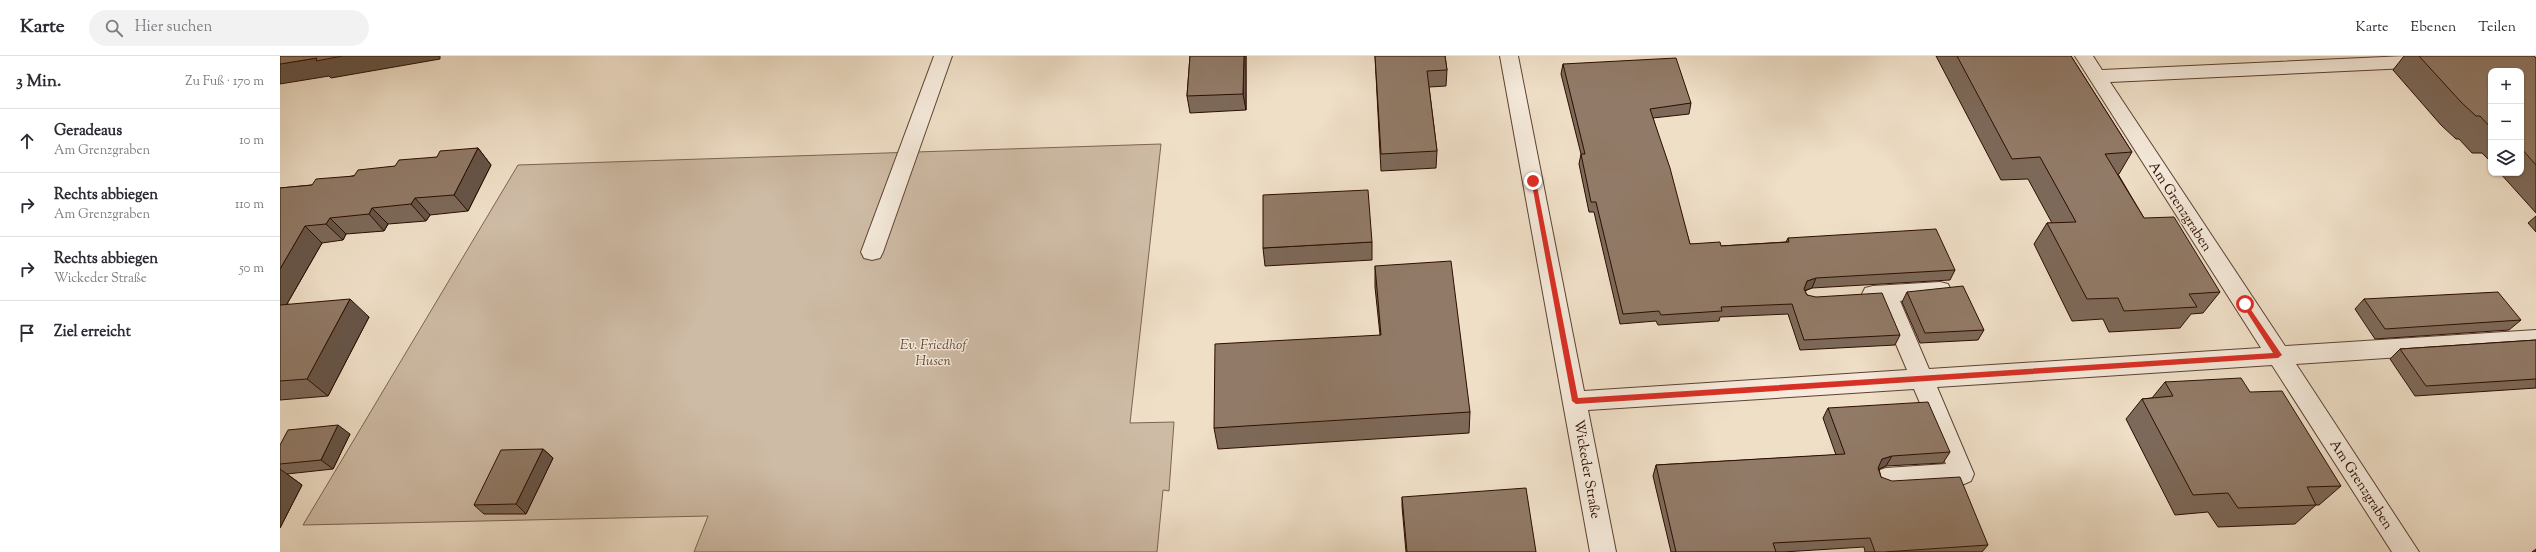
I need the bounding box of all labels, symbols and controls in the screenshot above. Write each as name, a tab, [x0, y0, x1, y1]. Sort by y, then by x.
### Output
search box	[89, 10, 369, 46]
text: Karte	[20, 14, 65, 41]
icon: search	[103, 17, 125, 39]
text: Hier suchen	[135, 17, 212, 38]
text: Karte	[2356, 18, 2389, 38]
text: Ebenen	[2411, 18, 2456, 38]
text: Teilen	[2478, 18, 2516, 38]
map controls	[2488, 68, 2524, 176]
button: +	[2488, 68, 2524, 104]
text: 3 Min.	[16, 70, 61, 94]
text: Zu Fuß · 170 m	[185, 73, 264, 91]
button: −	[2488, 104, 2524, 140]
text: Geradeaus	[54, 121, 122, 142]
icon: ahead	[16, 130, 38, 152]
text: 10 m	[239, 132, 264, 150]
button: layers	[2488, 140, 2524, 176]
text: Am Grenzgraben	[54, 142, 150, 160]
street label: Am Grenzgraben	[2143, 158, 2216, 256]
route end	[1524, 172, 1542, 190]
text: Rechts abbiegen	[54, 185, 158, 206]
icon: right	[16, 194, 38, 216]
text: 110 m	[235, 196, 264, 214]
text: Am Grenzgraben	[54, 206, 150, 224]
text: Rechts abbiegen	[54, 249, 158, 270]
icon: right	[16, 258, 38, 280]
text: 50 m	[239, 260, 264, 278]
text: Wickeder Straße	[54, 270, 147, 288]
route start	[2236, 295, 2254, 313]
icon: arrive	[16, 322, 38, 344]
text: Ziel erreicht	[54, 322, 131, 343]
park label: Ev. Friedhof Husen	[900, 336, 968, 372]
street label: Wickeder Straße	[1567, 418, 1605, 520]
street label: Am Grenzgraben	[2324, 436, 2397, 534]

